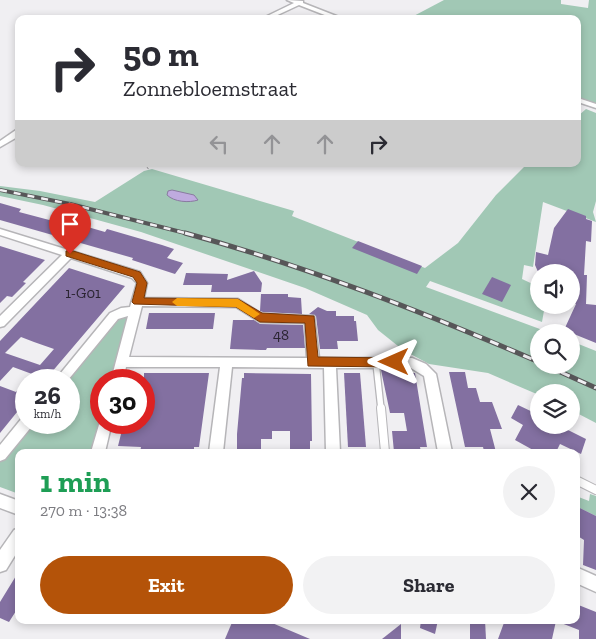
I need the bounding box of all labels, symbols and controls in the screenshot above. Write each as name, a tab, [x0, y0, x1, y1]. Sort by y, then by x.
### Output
text: 50 m	[123, 33, 199, 75]
icon: right	[40, 35, 105, 100]
text: Zonnebloemstraat	[123, 75, 297, 102]
icon: left	[205, 130, 233, 158]
icon: ahead	[258, 130, 286, 158]
icon: ahead	[311, 130, 339, 158]
icon: right	[364, 130, 392, 158]
pin	[49, 203, 91, 254]
icon: arrive	[56, 210, 84, 238]
map controls	[530, 264, 580, 434]
button: sound	[530, 264, 580, 314]
house number: 1-G01	[65, 284, 101, 302]
button: search	[530, 324, 580, 374]
house number: 48	[273, 326, 289, 344]
position arrow	[367, 335, 419, 387]
speed limit sign: 30	[90, 369, 155, 434]
text: 26	[34, 380, 61, 410]
button: layers	[530, 384, 580, 434]
text: km/h	[34, 407, 61, 421]
text: 1 min	[40, 464, 111, 500]
button: close	[503, 466, 555, 518]
text: 270 m · 13:38	[40, 501, 127, 520]
button: Exit	[40, 556, 293, 614]
button: Share	[303, 556, 555, 614]

